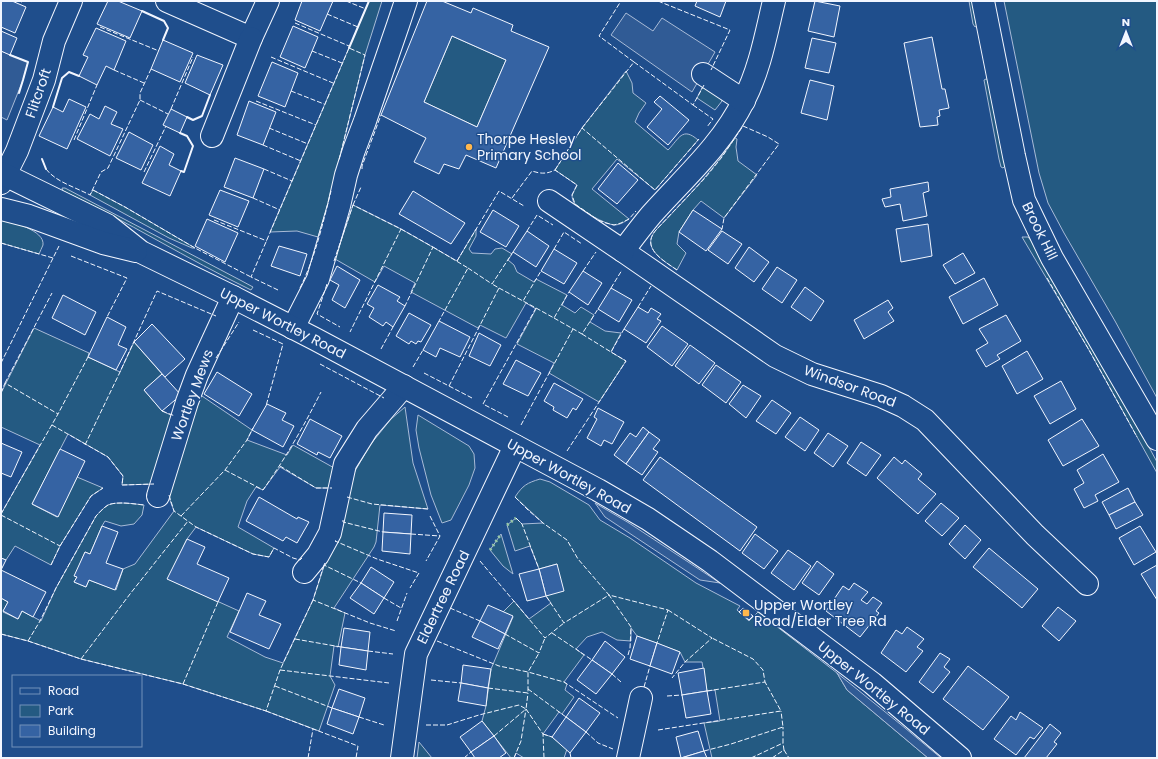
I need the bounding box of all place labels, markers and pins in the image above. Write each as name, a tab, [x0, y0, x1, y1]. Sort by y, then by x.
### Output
place label: Thorpe Hesley Primary School	[477, 129, 582, 165]
marker: Thorpe Hesley Primary School	[464, 142, 474, 152]
place label: Upper Wortley Road/Elder Tree Rd	[754, 595, 887, 631]
marker: Upper Wortley Road/Elder Tree Rd	[741, 608, 751, 618]

